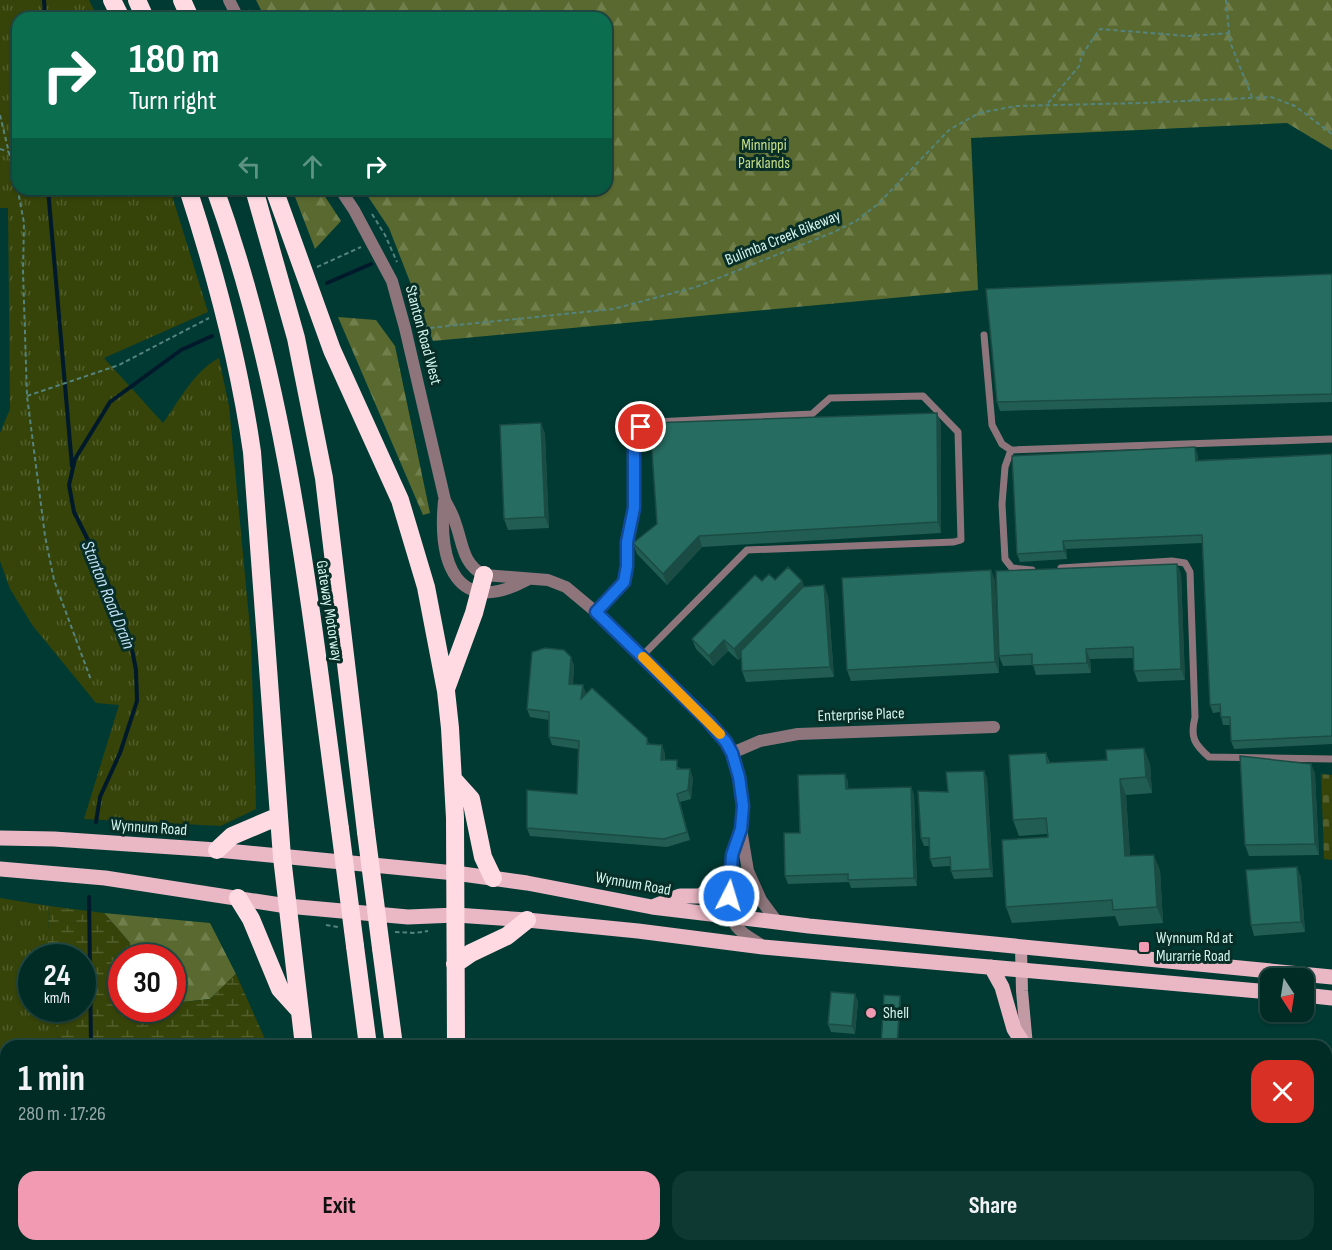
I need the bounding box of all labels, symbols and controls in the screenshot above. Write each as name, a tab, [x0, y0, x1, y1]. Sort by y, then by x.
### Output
text: 180 m	[129, 34, 220, 85]
icon: right	[30, 36, 108, 114]
text: Turn right	[129, 85, 216, 117]
park label: Minnippi Parklands	[738, 136, 790, 173]
icon: left	[233, 150, 266, 183]
icon: ahead	[296, 150, 329, 183]
icon: right	[359, 150, 392, 183]
street label: Bulimba Creek Bikeway	[723, 206, 843, 270]
street label: Stanton Road West	[401, 283, 445, 387]
pin	[615, 401, 666, 452]
icon: arrive	[624, 410, 657, 443]
water label: Stanton Road Drain	[77, 538, 139, 653]
street label: Gateway Motorway	[312, 559, 346, 663]
street label: Enterprise Place	[817, 704, 905, 726]
street label: Wynnum Road	[110, 816, 188, 840]
position arrow	[697, 864, 761, 928]
street label: Wynnum Road	[594, 868, 672, 900]
place label: Wynnum Rd at Murarrie Road	[1156, 929, 1233, 966]
marker: Wynnum Rd at Murarrie Road	[1137, 940, 1151, 954]
speed limit sign: 30	[108, 944, 186, 1022]
text: 24	[44, 958, 70, 994]
north arrow	[1260, 968, 1314, 1022]
map controls	[1260, 968, 1314, 1022]
text: km/h	[44, 989, 70, 1008]
place label: Shell	[883, 1004, 909, 1023]
marker: Shell	[864, 1006, 878, 1020]
text: 1 min	[18, 1058, 85, 1101]
button: close	[1251, 1060, 1314, 1123]
text: 280 m · 17:26	[18, 1102, 106, 1126]
button: Exit	[18, 1171, 660, 1240]
button: Share	[672, 1171, 1314, 1240]

